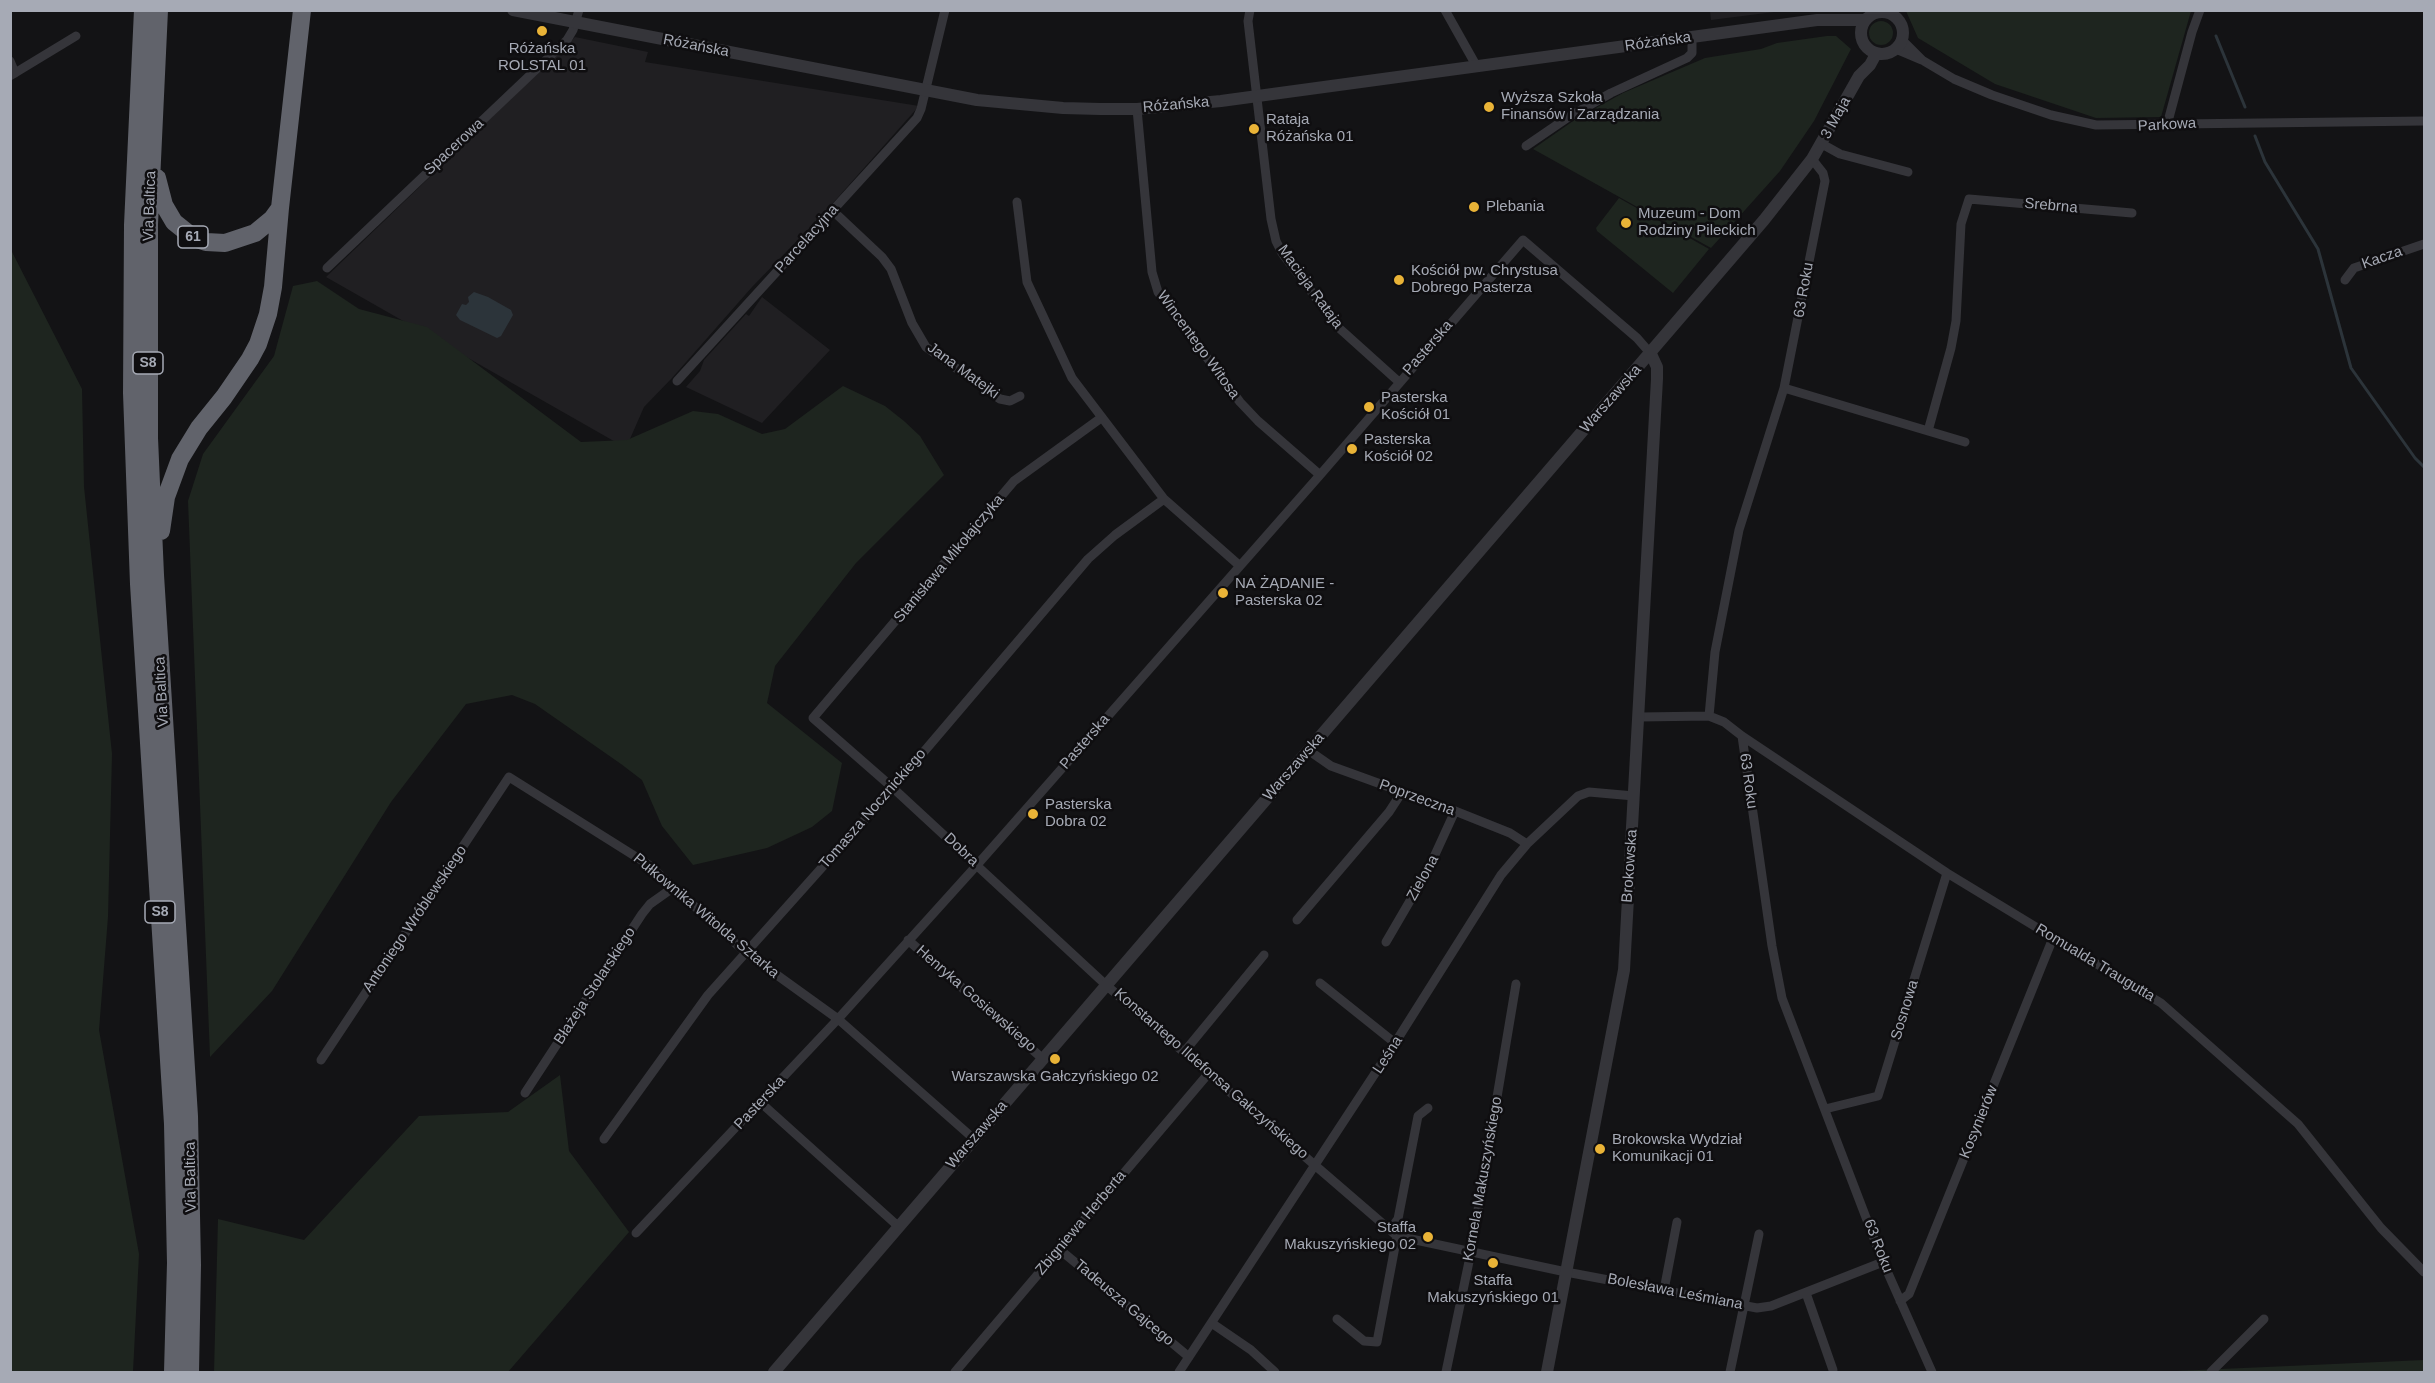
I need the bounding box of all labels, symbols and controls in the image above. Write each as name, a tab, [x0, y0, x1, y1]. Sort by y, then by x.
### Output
marker: Różańska ROLSTAL 01	[535, 24, 549, 38]
street label: Różańska	[1624, 28, 1692, 56]
street label: Różańska	[662, 31, 730, 61]
place label: Różańska ROLSTAL 01	[498, 40, 586, 75]
place label: Wyższa Szkoła Finansów i Zarządzania	[1501, 89, 1659, 124]
street label: Różańska	[1142, 93, 1210, 117]
street label: 3 Maja	[1817, 94, 1855, 142]
marker: Wyższa Szkoła Finansów i Zarządzania	[1482, 100, 1496, 114]
place label: Rataja Różańska 01	[1266, 111, 1354, 146]
street label: Parkowa	[2137, 114, 2197, 136]
street label: Spacerowa	[420, 115, 488, 179]
marker: Rataja Różańska 01	[1247, 122, 1261, 136]
street label: Via Baltica	[140, 170, 160, 242]
street label: Srebrna	[2024, 195, 2078, 217]
place label: Plebania	[1486, 198, 1544, 216]
marker: Plebania	[1467, 200, 1481, 214]
street label: Parcelacyjna	[772, 201, 842, 277]
place label: Muzeum - Dom Rodziny Pileckich	[1638, 205, 1756, 240]
marker: Muzeum - Dom Rodziny Pileckich	[1619, 216, 1633, 230]
road number: 61	[178, 226, 208, 248]
street label: Macieja Rataja	[1274, 242, 1346, 332]
street label: Kacza	[2359, 243, 2405, 273]
street label: 63 Roku	[1790, 261, 1818, 319]
place label: Kościół pw. Chrystusa Dobrego Pasterza	[1411, 262, 1558, 297]
marker: Kościół pw. Chrystusa Dobrego Pasterza	[1392, 273, 1406, 287]
street label: Wincentego Witosa	[1153, 287, 1243, 403]
street label: Pasterska	[1399, 317, 1457, 379]
street label: Jana Matejki	[924, 339, 1002, 403]
road number: S8	[133, 352, 163, 374]
street label: Warszawska	[1577, 361, 1645, 437]
place label: Pasterska Kościół 01	[1381, 389, 1450, 424]
marker: Pasterska Kościół 01	[1362, 400, 1376, 414]
place label: Pasterska Kościół 02	[1364, 431, 1433, 466]
marker: Pasterska Kościół 02	[1345, 442, 1359, 456]
street label: Stanisława Mikołajczyka	[890, 491, 1008, 627]
place label: NA ŻĄDANIE - Pasterska 02	[1235, 575, 1334, 610]
marker: NA ŻĄDANIE - Pasterska 02	[1216, 586, 1230, 600]
street label: Via Baltica	[151, 656, 173, 728]
street label: Pasterska	[1056, 711, 1114, 773]
street label: Warszawska	[1260, 729, 1328, 805]
street label: Tomasza Nocznickiego	[816, 745, 930, 873]
street label: 63 Roku	[1735, 752, 1761, 810]
street label: Poprzeczna	[1377, 776, 1457, 820]
place label: Pasterska Dobra 02	[1045, 796, 1112, 831]
marker: Pasterska Dobra 02	[1026, 807, 1040, 821]
street label: Dobra	[940, 829, 982, 871]
street label: Brokowska	[1618, 829, 1642, 903]
street label: Antoniego Wróblewskiego	[359, 842, 471, 996]
street label: Pułkownika Witolda Sztarka	[629, 850, 783, 982]
street label: Zielona	[1403, 852, 1443, 904]
road number: S8	[145, 901, 175, 923]
street label: Romualda Traugutta	[2032, 920, 2158, 1006]
street label: Błażeja Stolarskiego	[550, 924, 640, 1048]
street label: Henryka Gosiewskiego	[912, 942, 1040, 1056]
street label: Sosnowa	[1887, 978, 1923, 1042]
street label: Konstantego Ildefonsa Gałczyńskiego	[1110, 985, 1312, 1163]
street label: Leśna	[1369, 1033, 1407, 1077]
marker: Warszawska Gałczyńskiego 02	[1048, 1052, 1062, 1066]
place label: Warszawska Gałczyńskiego 02	[951, 1068, 1159, 1086]
street label: Pasterska	[731, 1072, 789, 1134]
street label: Kosynierów	[1956, 1083, 2002, 1161]
street label: Kornela Makuszyńskiego	[1460, 1095, 1506, 1263]
street label: Warszawska	[943, 1097, 1011, 1173]
place label: Brokowska Wydział Komunikacji 01	[1612, 1131, 1742, 1166]
street label: Via Baltica	[181, 1142, 201, 1212]
marker: Brokowska Wydział Komunikacji 01	[1593, 1142, 1607, 1156]
street label: Zbigniewa Herberta	[1032, 1167, 1130, 1279]
street label: 63 Roku	[1860, 1217, 1896, 1275]
place label: Staffa Makuszyńskiego 02	[1284, 1219, 1416, 1254]
marker: Staffa Makuszyńskiego 02	[1421, 1230, 1435, 1244]
street label: Tadeusza Gajcego	[1071, 1256, 1177, 1350]
marker: Staffa Makuszyńskiego 01	[1486, 1256, 1500, 1270]
street label: Bolesława Leśmiana	[1606, 1270, 1744, 1314]
place label: Staffa Makuszyńskiego 01	[1427, 1272, 1559, 1307]

